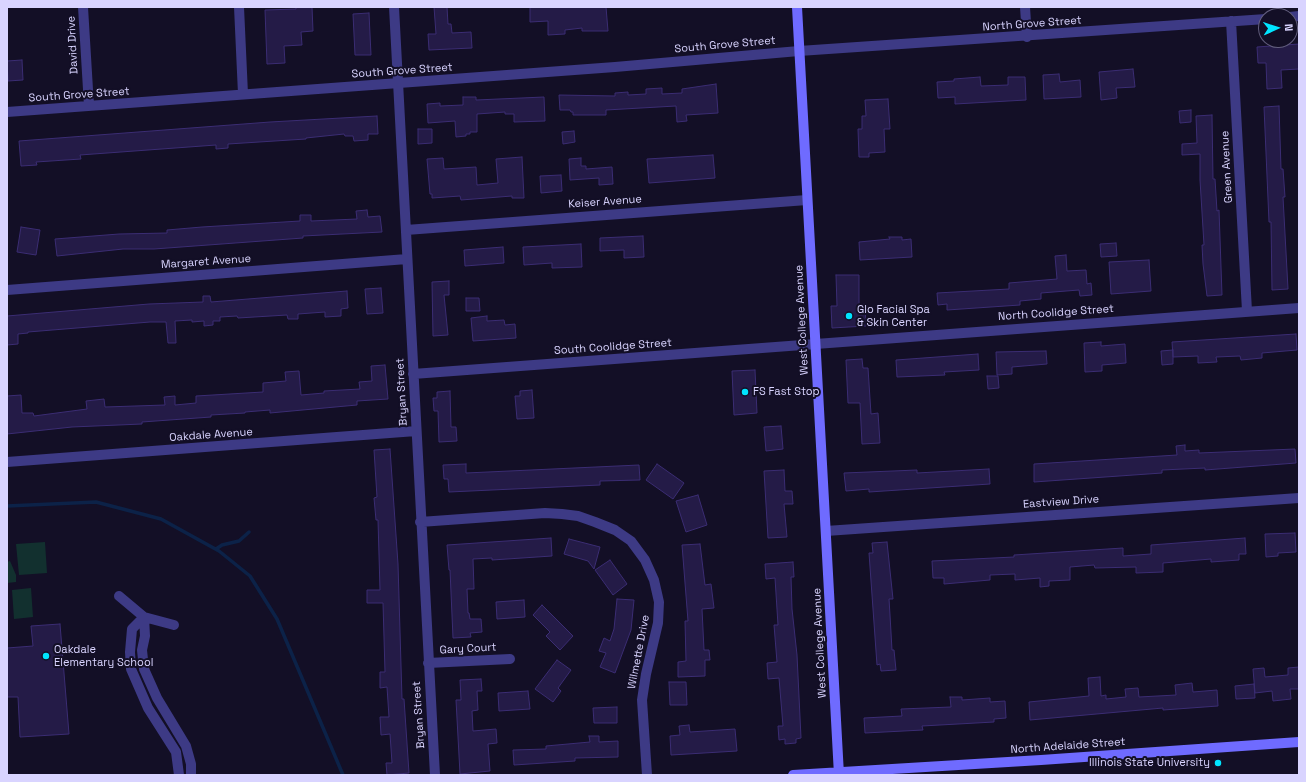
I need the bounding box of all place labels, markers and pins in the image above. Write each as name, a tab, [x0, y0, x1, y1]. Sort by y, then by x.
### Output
place label: Glo Facial Spa & Skin Center	[857, 303, 930, 329]
marker: Glo Facial Spa & Skin Center	[844, 311, 854, 321]
place label: FS Fast Stop	[753, 385, 820, 399]
marker: FS Fast Stop	[740, 387, 750, 397]
place label: Oakdale Elementary School	[54, 643, 153, 669]
marker: Oakdale Elementary School	[41, 651, 51, 661]
place label: Illinois State University	[1089, 756, 1210, 770]
marker: Illinois State University	[1213, 758, 1223, 768]

